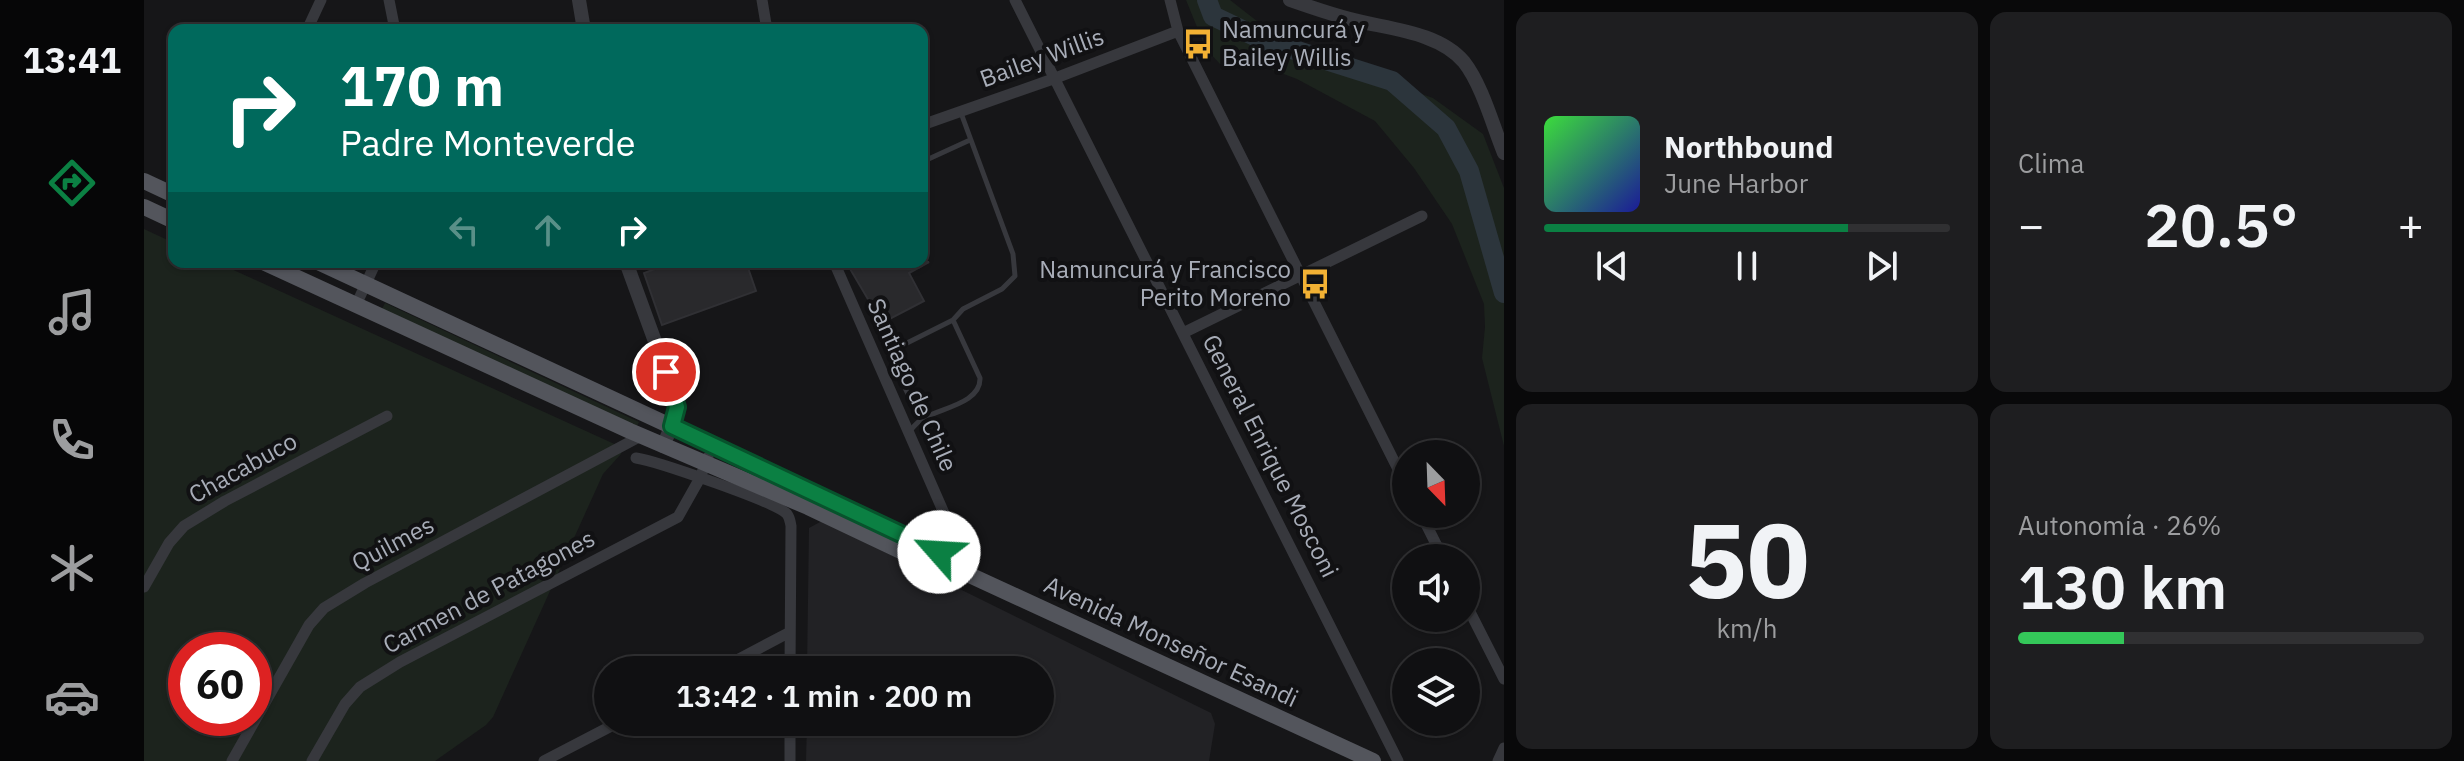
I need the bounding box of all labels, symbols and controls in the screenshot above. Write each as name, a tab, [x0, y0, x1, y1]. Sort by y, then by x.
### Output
place label: Namuncurá y Bailey Willis	[1222, 13, 1365, 73]
street label: Bailey Willis	[975, 20, 1108, 94]
bus stop icon: Namuncurá y Bailey Willis	[1181, 27, 1215, 61]
text: 13:41	[23, 36, 121, 83]
text: 170 m	[340, 49, 504, 121]
icon: right	[208, 56, 312, 160]
text: Padre Monteverde	[340, 119, 636, 166]
text: Northbound	[1664, 127, 1833, 166]
text: Clima	[2018, 146, 2084, 180]
icon: directions	[44, 155, 100, 211]
text: June Harbor	[1664, 166, 1808, 200]
text: 20.5°	[2144, 185, 2298, 264]
text: −	[2018, 196, 2044, 253]
text: +	[2398, 196, 2424, 253]
icon: left	[442, 208, 486, 252]
icon: ahead	[526, 208, 570, 252]
icon: right	[610, 208, 654, 252]
icon: previous	[1590, 244, 1634, 288]
icon: pause	[1725, 244, 1769, 288]
icon: next	[1860, 244, 1904, 288]
place label: Namuncurá y Francisco Perito Moreno	[1039, 253, 1291, 313]
bus stop icon: Namuncurá y Francisco Perito Moreno	[1298, 267, 1332, 301]
icon: music	[44, 284, 100, 340]
street label: Santiago de Chile	[860, 293, 965, 476]
street label: General Enrique Mosconi	[1196, 329, 1346, 583]
pin	[632, 338, 700, 406]
icon: arrive	[644, 350, 688, 394]
icon: phone	[44, 412, 100, 468]
street label: Chacabuco	[183, 424, 302, 510]
north arrow	[1392, 440, 1480, 528]
map controls	[1392, 440, 1480, 736]
text: 50	[1685, 491, 1809, 627]
street label: Quilmes	[346, 508, 439, 578]
text: Autonomía · 26%	[2018, 508, 2221, 542]
position arrow	[897, 510, 981, 594]
street label: Carmen de Patagones	[377, 522, 600, 661]
icon: climate	[44, 540, 100, 596]
button: sound	[1392, 544, 1480, 632]
text: 130 km	[2018, 547, 2227, 626]
street label: Avenida Monseñor Esandi	[1039, 568, 1304, 714]
text: km/h	[1716, 611, 1778, 645]
speed limit sign: 60	[168, 632, 272, 736]
button: layers	[1392, 648, 1480, 736]
icon: car	[44, 669, 100, 725]
text: 13:42 · 1 min · 200 m	[676, 676, 972, 715]

